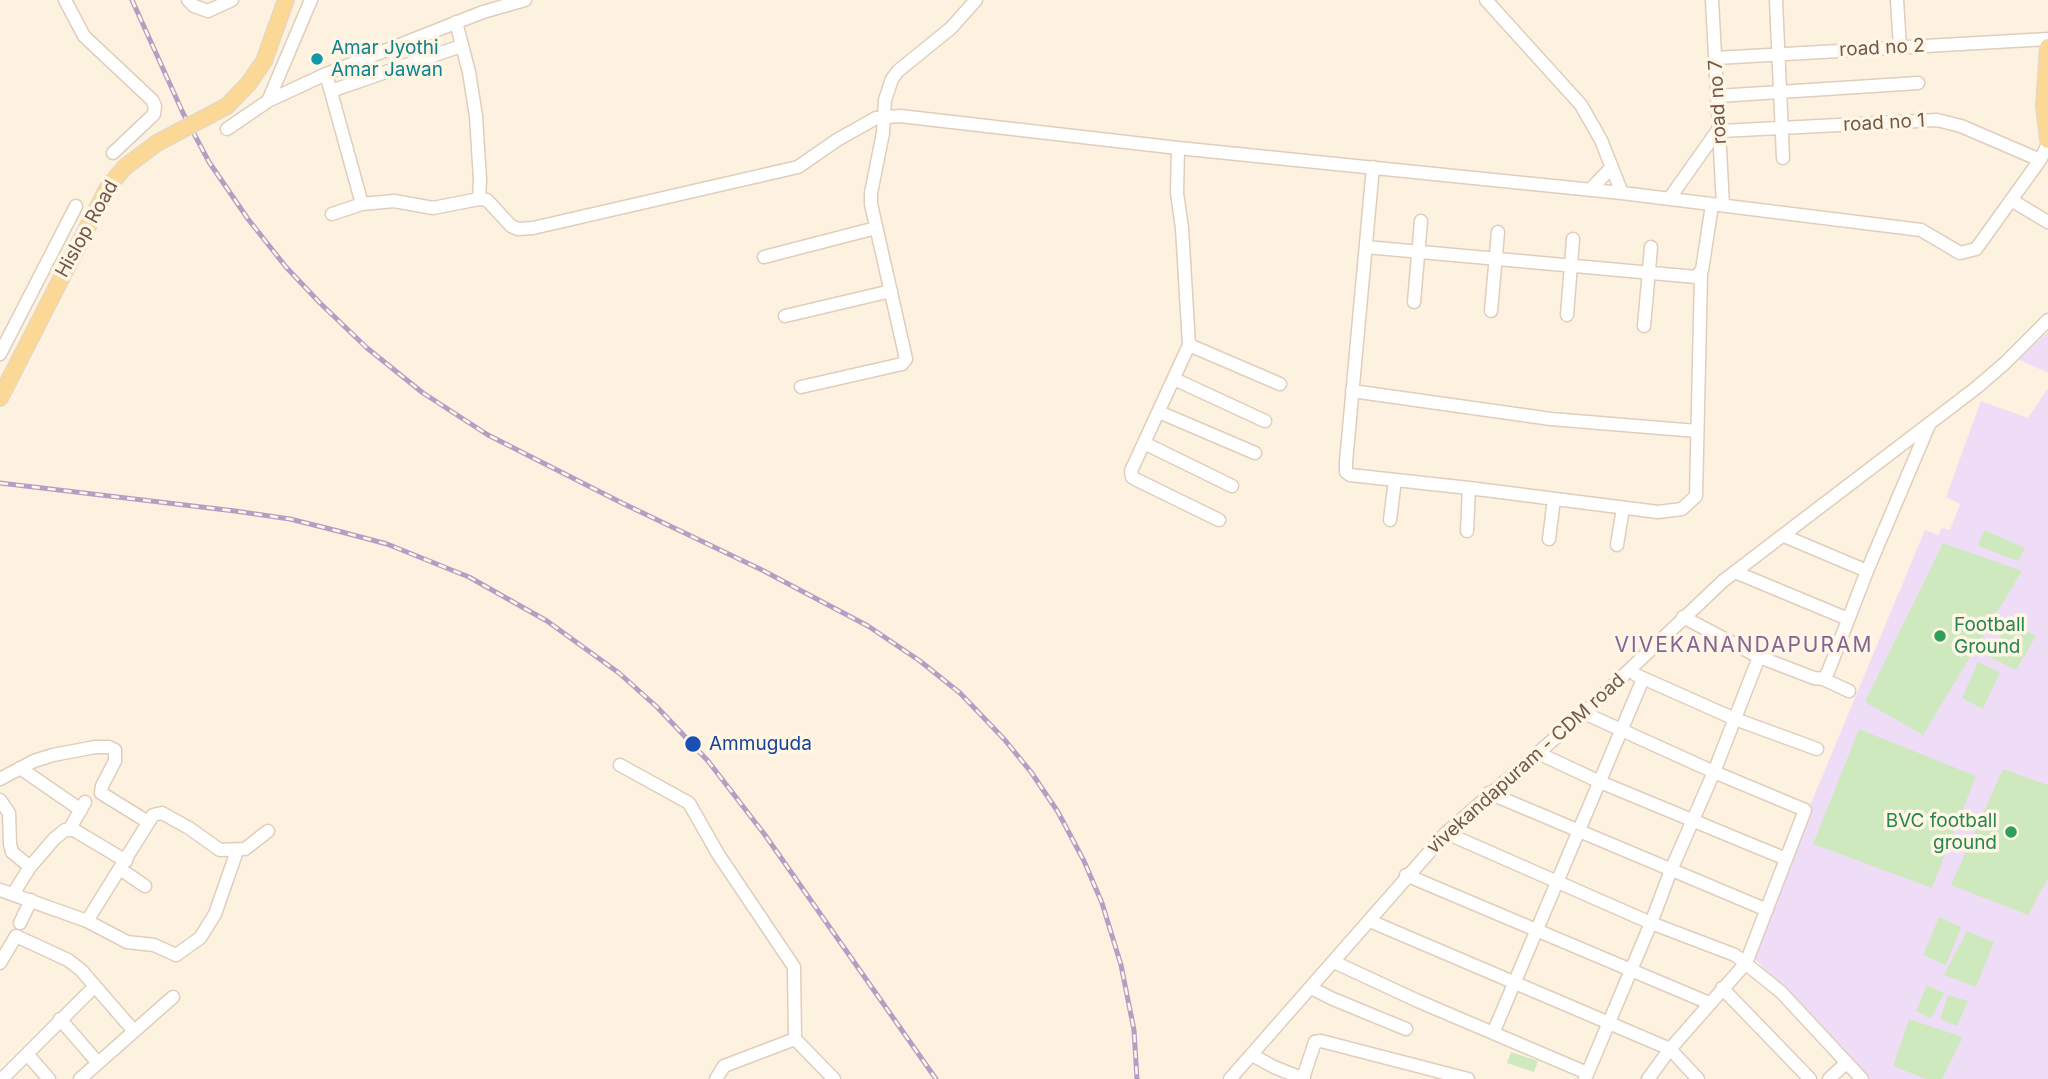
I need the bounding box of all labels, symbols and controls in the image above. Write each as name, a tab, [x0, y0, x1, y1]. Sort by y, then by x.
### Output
street label: road no 2	[1839, 34, 1925, 62]
place label: Amar Jyothi Amar Jawan	[331, 37, 443, 81]
marker: Amar Jyothi Amar Jawan	[309, 51, 325, 67]
street label: road no 7	[1704, 59, 1732, 145]
street label: road no 1	[1843, 109, 1925, 137]
street label: Hislop Road	[51, 176, 123, 282]
place label: Football Ground	[1954, 614, 2025, 658]
marker: Football Ground	[1932, 628, 1948, 644]
district label: VIVEKANANDAPURAM	[1617, 633, 1871, 659]
street label: vivekandapuram - CDM road	[1422, 669, 1630, 859]
place label: Ammuguda	[709, 733, 812, 755]
marker: Ammuguda	[683, 734, 703, 754]
place label: BVC football ground	[1886, 810, 1997, 854]
marker: BVC football ground	[2003, 824, 2019, 840]

